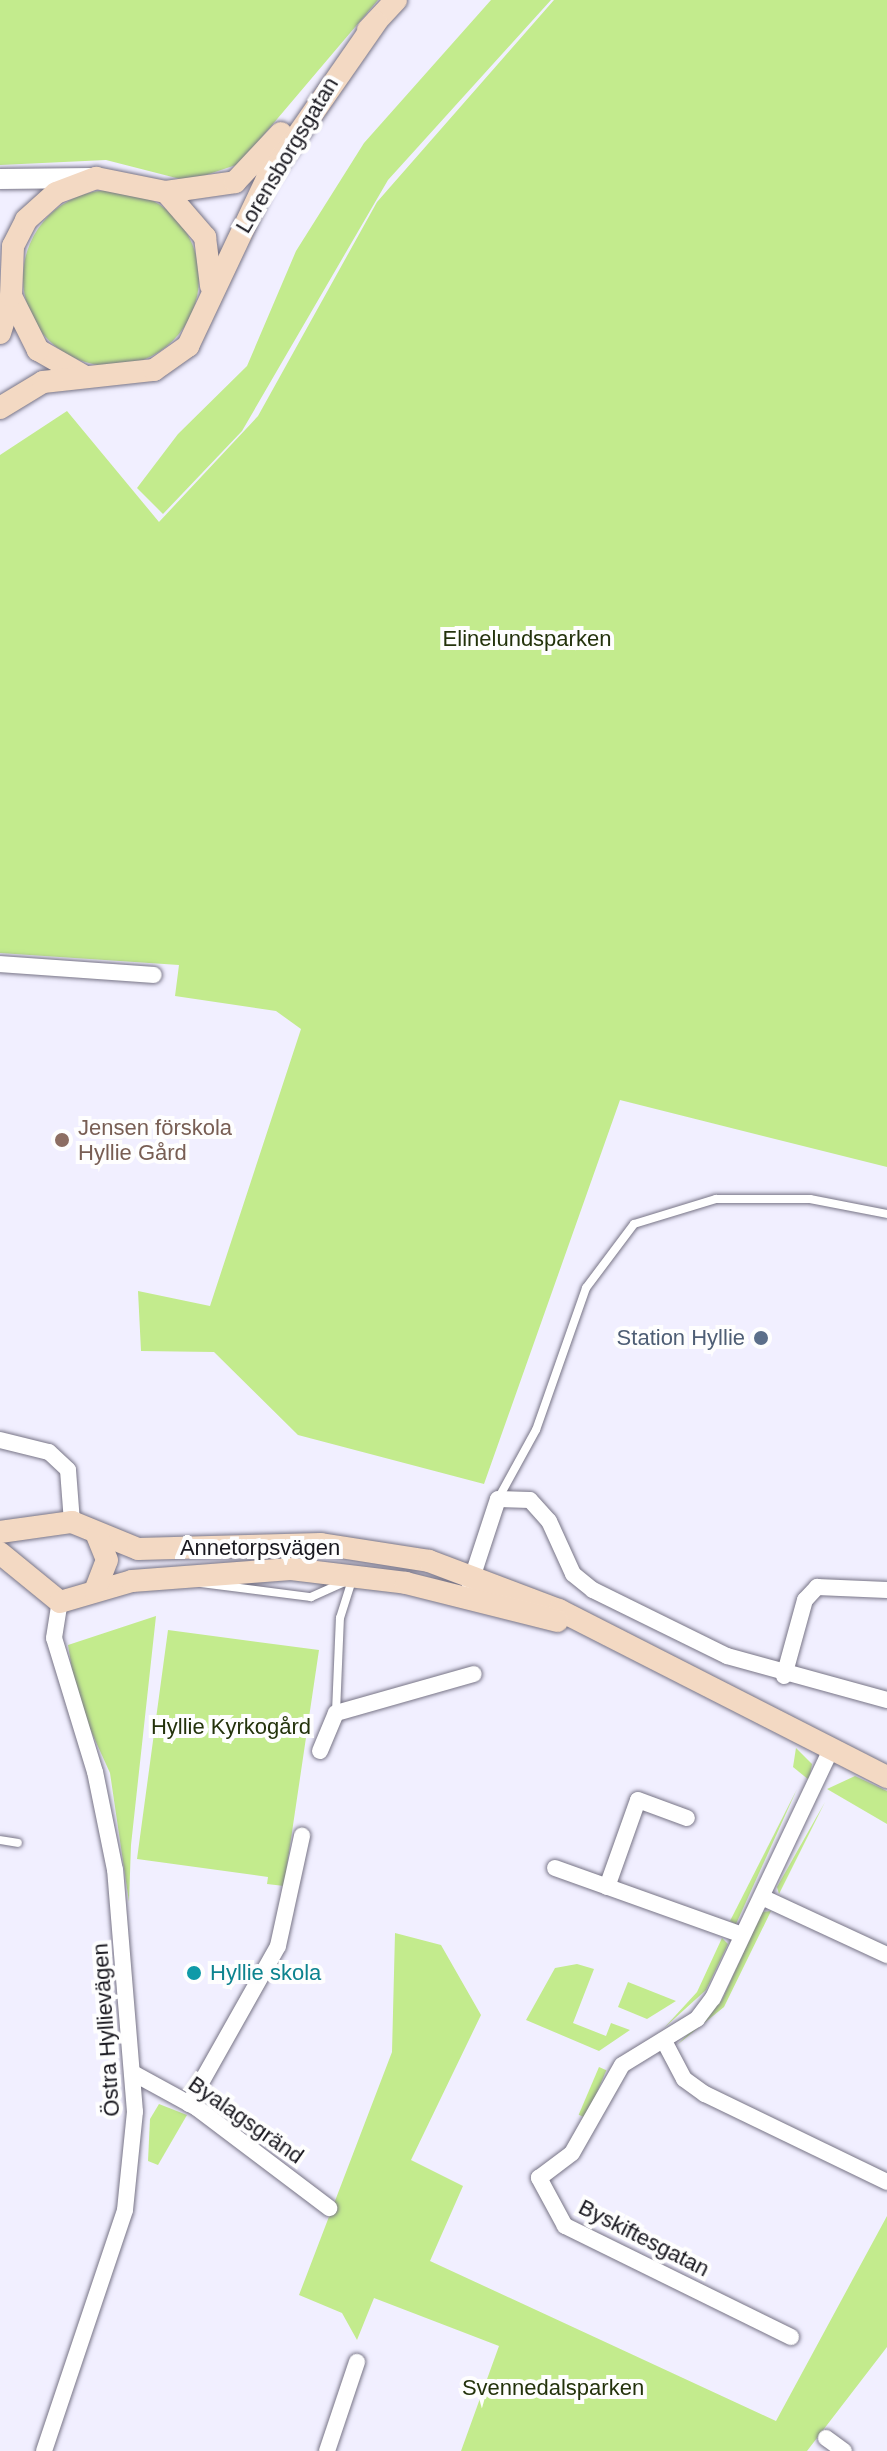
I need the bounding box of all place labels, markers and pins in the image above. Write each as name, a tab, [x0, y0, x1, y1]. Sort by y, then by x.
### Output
place label: Jensen förskola Hyllie Gård	[78, 1114, 232, 1166]
marker: Jensen förskola Hyllie Gård	[53, 1131, 71, 1149]
place label: Station Hyllie	[617, 1325, 745, 1351]
marker: Station Hyllie	[752, 1329, 770, 1347]
place label: Hyllie skola	[210, 1960, 321, 1986]
marker: Hyllie skola	[185, 1964, 203, 1982]

